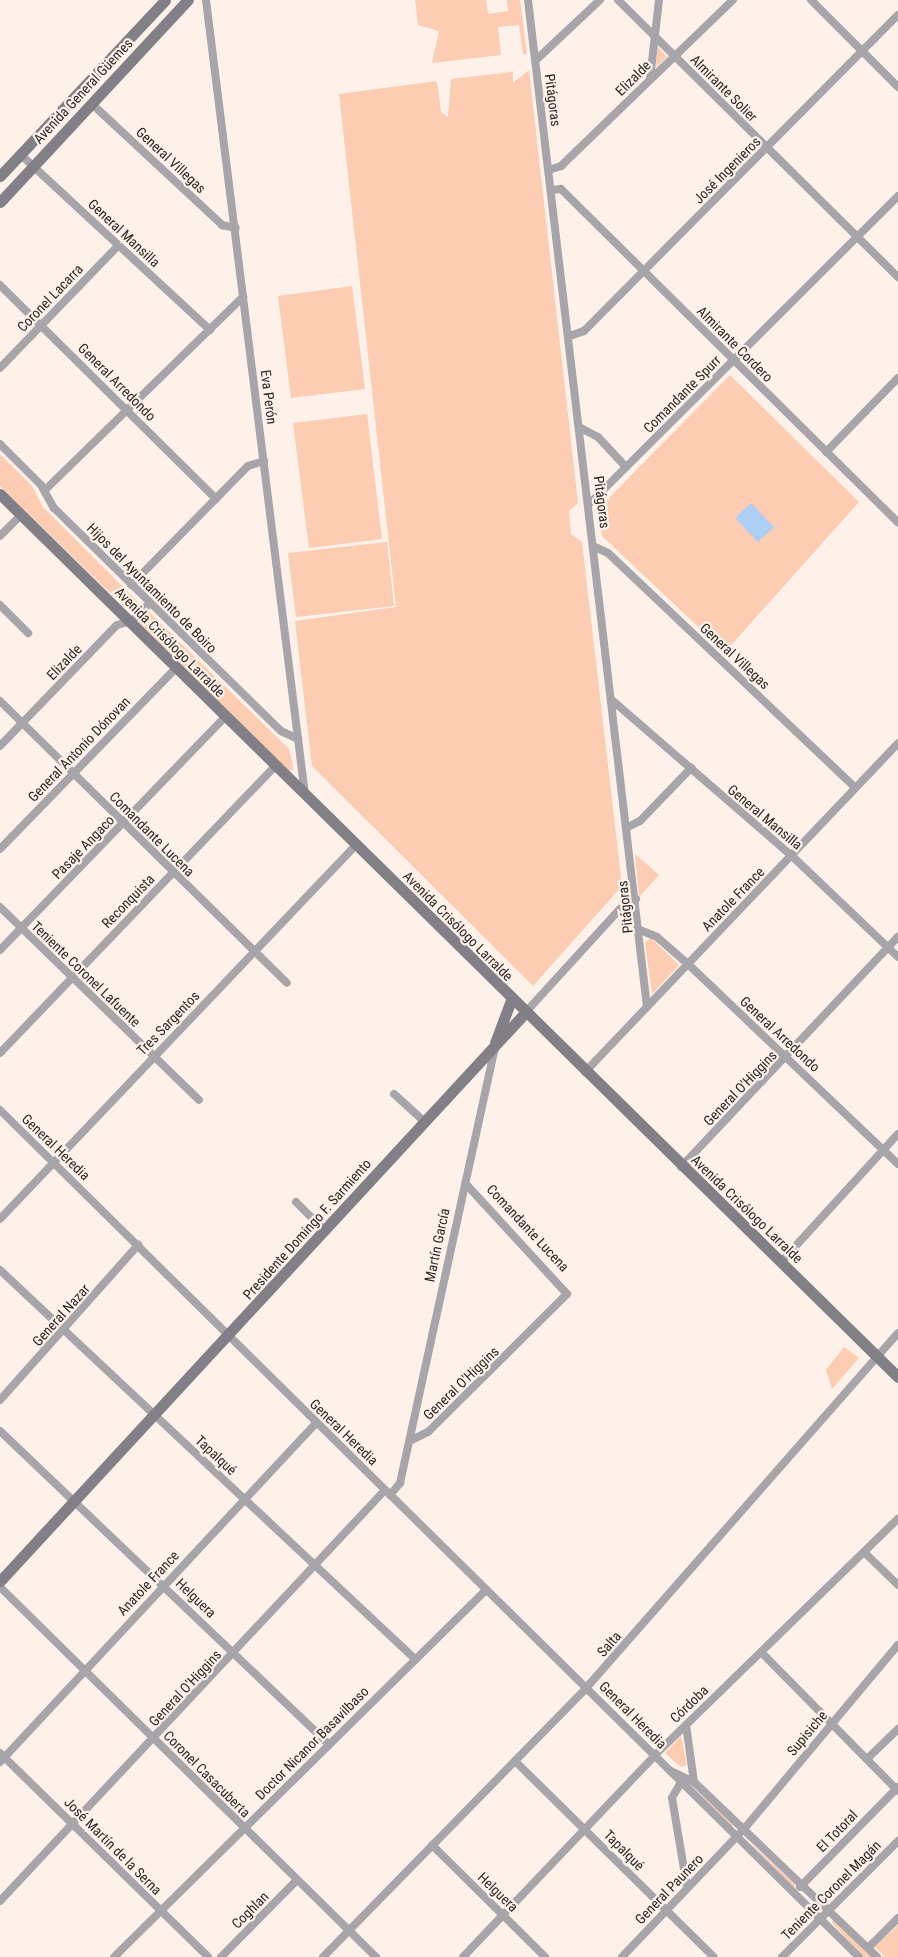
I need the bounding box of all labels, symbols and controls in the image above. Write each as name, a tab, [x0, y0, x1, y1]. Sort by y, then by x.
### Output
street label: Avenida General Güemes	[30, 35, 136, 147]
street label: Almirante Solier	[687, 51, 761, 125]
street label: Elizalde	[612, 57, 654, 99]
street label: Pitágoras	[541, 73, 565, 127]
street label: General Villegas	[133, 123, 209, 197]
street label: José Ingenieros	[690, 133, 764, 207]
street label: General Mansilla	[85, 195, 163, 271]
street label: Coronel Lacarra	[14, 261, 86, 335]
street label: Almirante Cordero	[694, 303, 776, 385]
street label: General Arredondo	[75, 340, 159, 424]
street label: Comandante Spurr	[640, 352, 724, 436]
street label: Eva Perón	[257, 369, 281, 425]
street label: Pitágoras	[590, 475, 614, 529]
street label: Hijos del Ayuntamiento de Boiro	[84, 520, 220, 656]
street label: Avenida Crisólogo Larralde	[112, 584, 228, 700]
street label: General Villegas	[697, 619, 773, 693]
street label: Elizalde	[43, 641, 85, 683]
street label: General Antonio Dónovan	[24, 693, 134, 805]
street label: General Mansilla	[724, 781, 806, 853]
street label: Comandante Lucena	[106, 788, 198, 880]
street label: Pasaje Angaco	[48, 812, 118, 882]
street label: Anatole France	[698, 863, 768, 935]
street label: Avenida Crisólogo Larralde	[400, 868, 516, 984]
street label: Reconquista	[98, 871, 158, 931]
street label: Pitágoras	[614, 880, 636, 934]
street label: Teniente Coronel Lafuente	[28, 918, 144, 1030]
street label: Tres Sargentos	[133, 987, 203, 1059]
street label: General Arredondo	[737, 993, 823, 1075]
street label: General O'Higgins	[700, 1047, 780, 1129]
street label: General Heredia	[18, 1110, 94, 1184]
street label: Avenida Crisólogo Larralde	[688, 1151, 806, 1267]
street label: Presidente Domingo F. Sarmiento	[239, 1155, 375, 1303]
street label: Comandante Lucena	[483, 1181, 573, 1275]
street label: Martín García	[421, 1207, 453, 1283]
street label: General Nazar	[29, 1280, 93, 1350]
street label: General O'Higgins	[420, 1343, 502, 1423]
street label: General Heredia	[306, 1395, 382, 1469]
street label: Tapalqué	[192, 1432, 240, 1478]
street label: Anatole France	[114, 1547, 182, 1619]
street label: Helguera	[172, 1575, 220, 1621]
street label: Salta	[593, 1628, 625, 1660]
street label: General O'Higgins	[145, 1646, 225, 1730]
street label: General Heredia	[596, 1678, 670, 1752]
street label: Córdoba	[666, 1682, 712, 1726]
street label: Doctor Nicanor Basavilbaso	[252, 1683, 372, 1803]
street label: Supisiche	[783, 1707, 831, 1759]
street label: Coronel Casacuberta	[160, 1727, 254, 1821]
street label: José Martín de la Serna	[61, 1794, 165, 1898]
street label: El Totoral	[813, 1806, 861, 1856]
street label: Tapalqué	[600, 1826, 648, 1874]
street label: Teniente Coronel Magán	[778, 1837, 884, 1943]
street label: General Paunero	[631, 1850, 707, 1928]
street label: Helguera	[474, 1869, 522, 1915]
street label: Coghlan	[228, 1888, 272, 1932]

